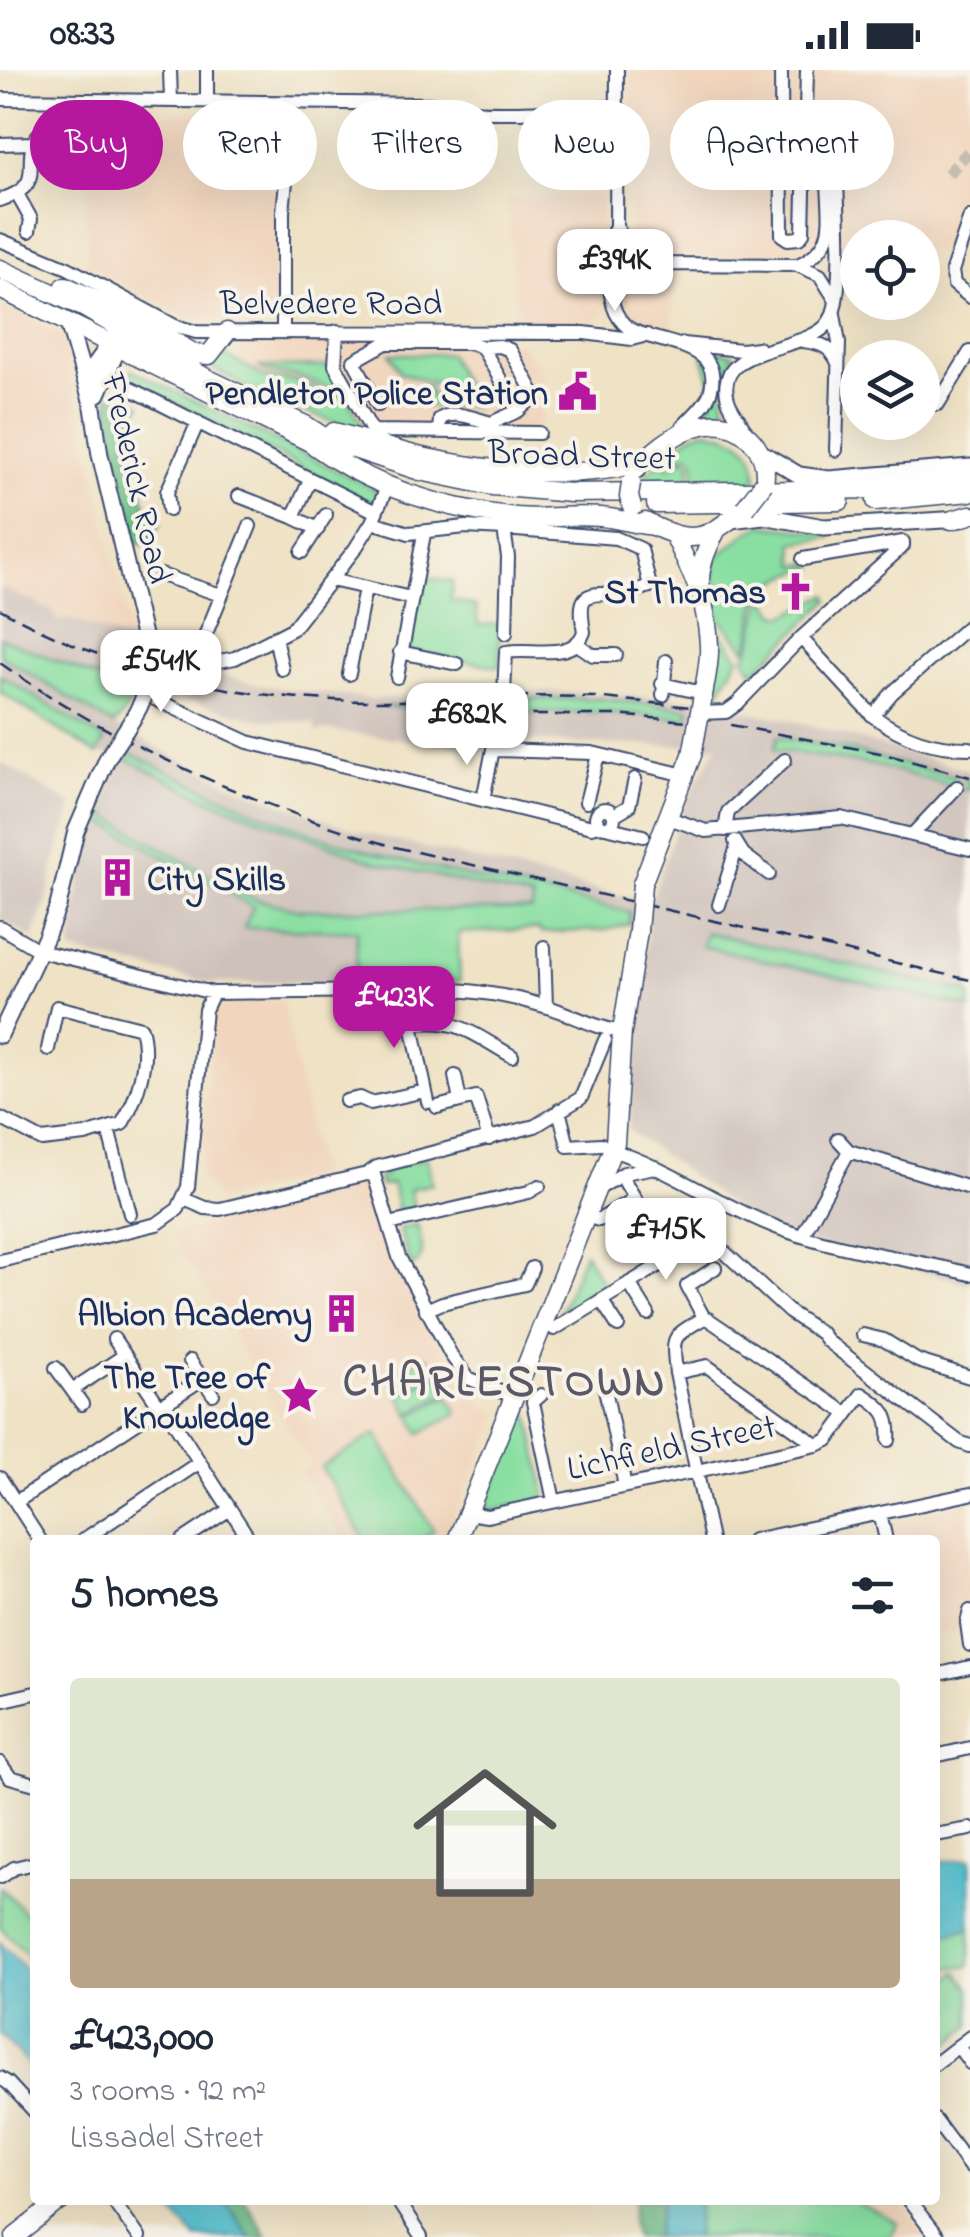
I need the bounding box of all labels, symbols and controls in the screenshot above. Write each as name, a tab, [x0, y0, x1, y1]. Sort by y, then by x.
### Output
text: 08:33	[50, 7, 115, 63]
chip: Buy	[30, 100, 163, 190]
chip: Rent	[183, 100, 317, 190]
chip: Filters	[337, 100, 498, 190]
chip: New	[518, 100, 650, 190]
chip: Apartment	[670, 100, 894, 190]
map controls	[840, 220, 940, 440]
button: locate	[840, 220, 940, 320]
pin: £394K	[545, 229, 685, 314]
text: £394K	[579, 238, 651, 285]
street label: Belvedere Road	[219, 280, 442, 331]
button: layers	[840, 340, 940, 440]
street label: Frederick Road	[85, 367, 184, 589]
place label: Pendleton Police Station	[206, 370, 548, 421]
public building icon: Pendleton Police Station	[557, 371, 599, 413]
street label: Broad Street	[486, 429, 677, 486]
place label: St Thomas	[604, 569, 766, 620]
church icon: St Thomas	[775, 570, 817, 612]
pin: £541K	[91, 630, 231, 715]
text: £541K	[122, 639, 200, 686]
pin: £682K	[397, 683, 537, 768]
text: £682K	[428, 692, 506, 739]
place label: City Skills	[147, 856, 286, 908]
building icon: City Skills	[96, 857, 138, 899]
pin: £423K	[324, 966, 464, 1051]
text: £423K	[355, 975, 433, 1022]
pin: £715K	[596, 1198, 736, 1283]
text: £715K	[627, 1207, 705, 1254]
place label: Albion Academy	[78, 1291, 312, 1343]
building icon: Albion Academy	[321, 1292, 363, 1334]
district label: CHARLESTOWN	[343, 1351, 667, 1417]
place label: The Tree of Knowledge	[103, 1354, 271, 1446]
place icon: The Tree of Knowledge	[279, 1375, 321, 1417]
street label: Lichfield Street	[563, 1402, 781, 1496]
text: 5 homes	[70, 1565, 219, 1626]
icon: filters	[845, 1568, 900, 1623]
icon: home	[395, 1743, 575, 1923]
text: £423,000	[70, 2008, 214, 2069]
text: 3 rooms · 92 m²	[70, 2069, 266, 2116]
text: Lissadel Street	[70, 2116, 264, 2163]

